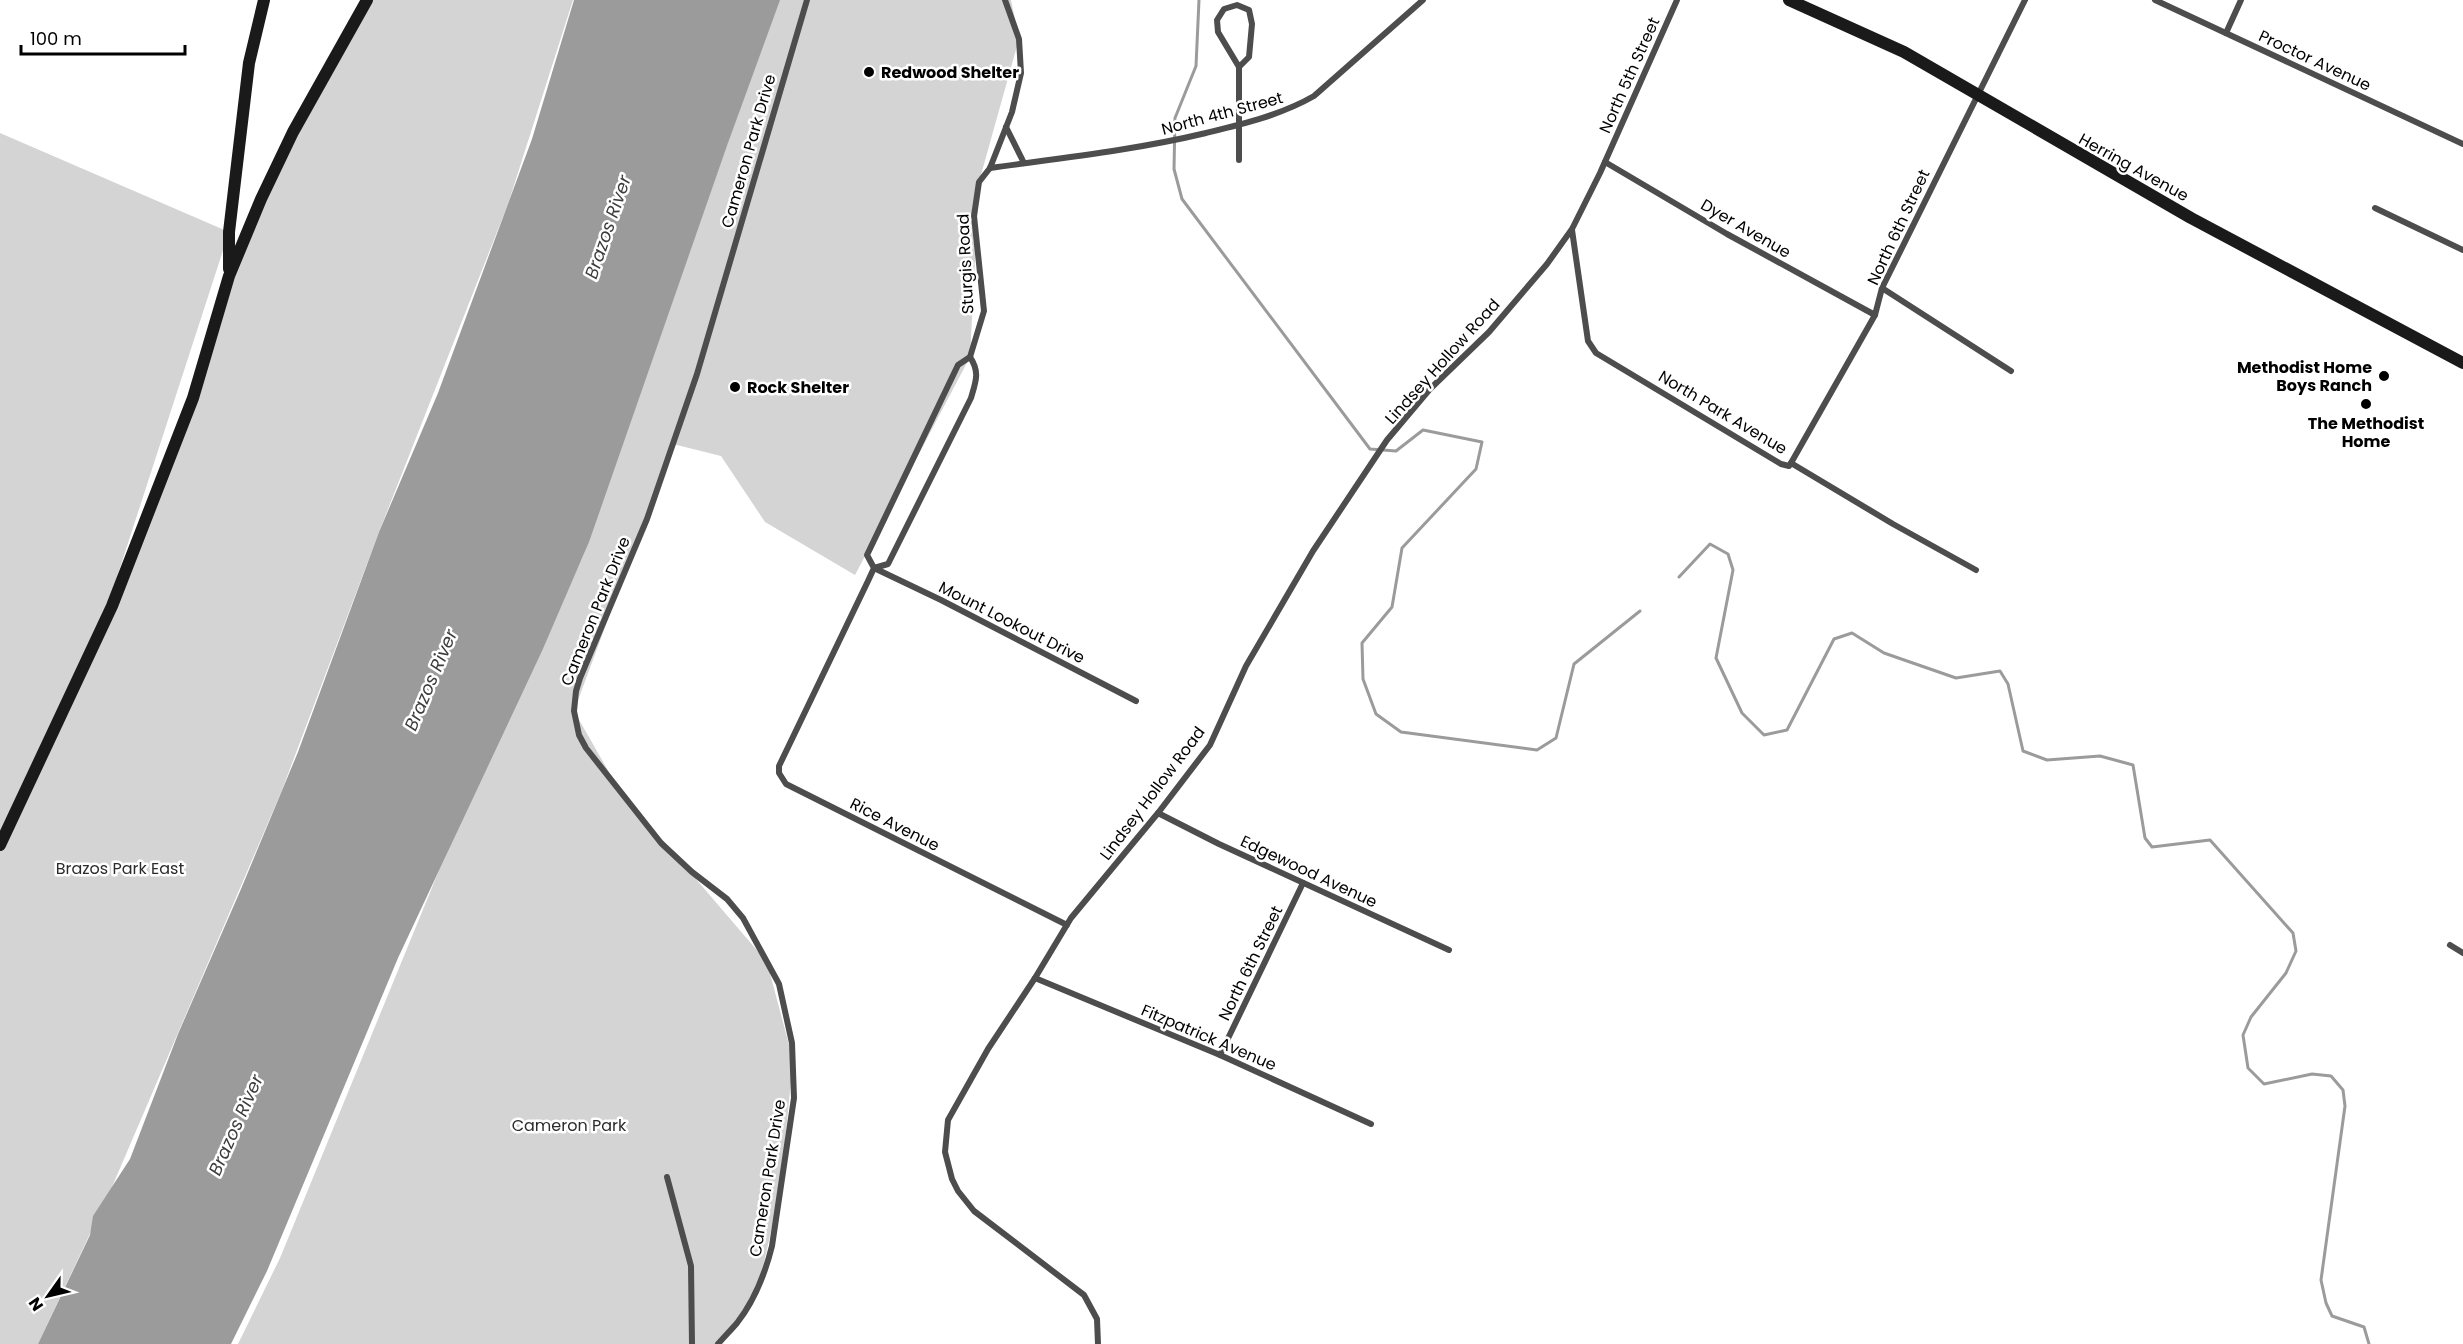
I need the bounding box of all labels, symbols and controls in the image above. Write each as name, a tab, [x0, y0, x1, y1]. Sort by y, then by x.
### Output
street label: North 5th Street	[1594, 13, 1665, 137]
scale bar	[21, 18, 184, 56]
street label: Proctor Avenue	[2255, 24, 2375, 97]
text: 100 m	[30, 26, 82, 51]
place label: Redwood Shelter	[881, 61, 1019, 84]
marker: Redwood Shelter	[862, 65, 876, 79]
street label: Cameron Park Drive	[716, 71, 781, 231]
street label: North 4th Street	[1159, 86, 1286, 141]
street label: Herring Avenue	[2075, 128, 2193, 207]
street label: North 6th Street	[1862, 165, 1935, 289]
water label: Brazos River	[578, 171, 637, 282]
street label: Dyer Avenue	[1696, 193, 1795, 264]
street label: Sturgis Road	[951, 213, 980, 315]
street label: Lindsey Hollow Road	[1380, 293, 1505, 429]
place label: Methodist Home Boys Ranch	[2237, 356, 2372, 397]
street label: North Park Avenue	[1654, 365, 1791, 460]
marker: Methodist Home Boys Ranch	[2377, 369, 2391, 383]
place label: Rock Shelter	[747, 376, 849, 399]
marker: Rock Shelter	[728, 380, 742, 394]
marker: The Methodist Home	[2359, 397, 2373, 411]
place label: The Methodist Home	[2308, 412, 2424, 453]
street label: Cameron Park Drive	[555, 533, 636, 689]
street label: Mount Lookout Drive	[935, 576, 1089, 669]
water label: Brazos River	[398, 624, 464, 734]
street label: Lindsey Hollow Road	[1095, 722, 1210, 865]
street label: Rice Avenue	[846, 792, 944, 857]
street label: Edgewood Avenue	[1237, 830, 1381, 913]
park label: Brazos Park East	[56, 857, 184, 880]
street label: North 6th Street	[1213, 902, 1288, 1024]
street label: Fitzpatrick Avenue	[1138, 999, 1280, 1076]
water label: Brazos River	[202, 1069, 269, 1179]
street label: Cameron Park Drive	[744, 1098, 791, 1258]
park label: Cameron Park	[512, 1114, 627, 1137]
north arrow	[18, 1266, 78, 1326]
text: N	[23, 1293, 49, 1316]

